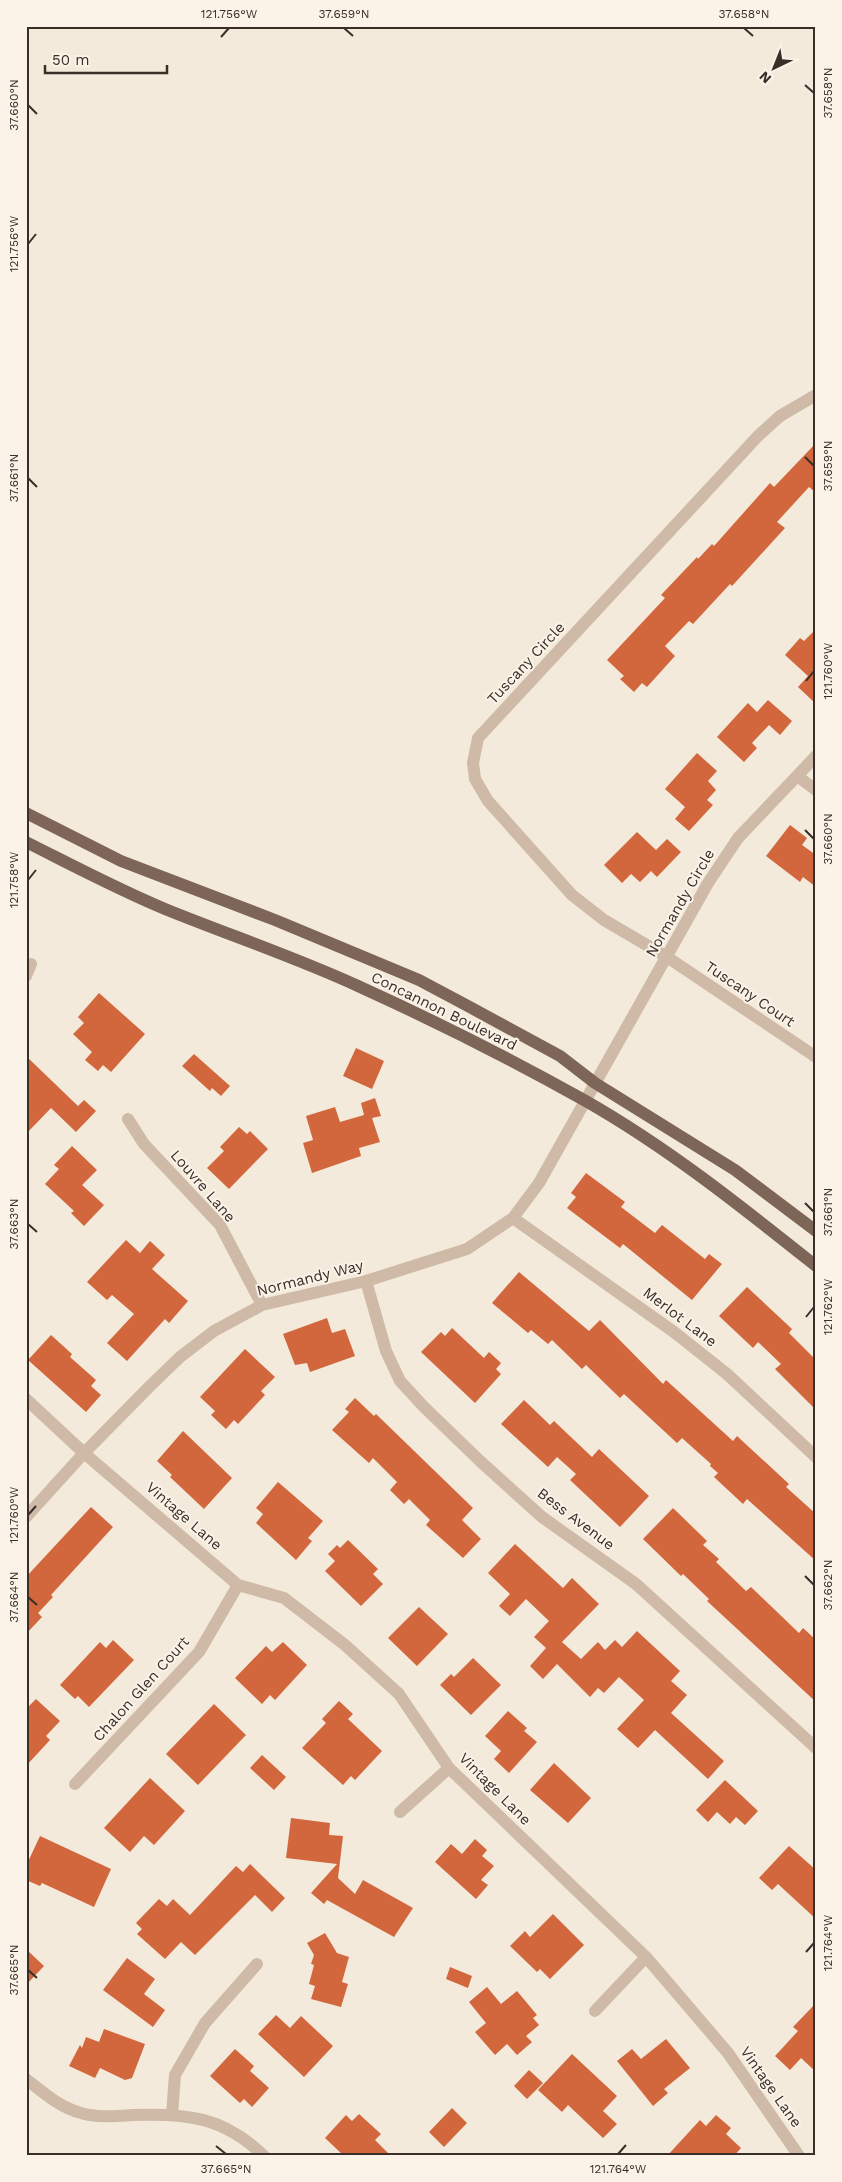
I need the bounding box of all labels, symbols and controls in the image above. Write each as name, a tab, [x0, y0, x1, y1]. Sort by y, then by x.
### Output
text: 121.756°W	[201, 7, 258, 21]
text: 37.659°N	[318, 7, 370, 21]
text: 37.658°N	[718, 7, 770, 21]
scale bar	[45, 42, 168, 74]
north arrow	[750, 42, 800, 92]
text: 50 m	[52, 51, 89, 69]
text: 37.658°N	[821, 67, 835, 119]
text: N	[756, 68, 774, 87]
text: 37.660°N	[7, 79, 21, 131]
text: 121.756°W	[7, 215, 21, 272]
text: 37.659°N	[821, 440, 835, 492]
text: 37.661°N	[7, 454, 21, 502]
street label: Tuscany Circle	[483, 618, 569, 708]
text: 121.760°W	[821, 642, 835, 699]
text: 37.660°N	[821, 813, 835, 865]
street label: Normandy Circle	[642, 846, 718, 960]
text: 121.758°W	[7, 851, 21, 908]
street label: Tuscany Court	[702, 957, 799, 1031]
street label: Concannon Boulevard	[368, 968, 520, 1054]
street label: Louvre Lane	[167, 1146, 239, 1226]
text: 37.661°N	[821, 1188, 835, 1236]
text: 37.663°N	[7, 1198, 21, 1250]
street label: Normandy Way	[255, 1256, 365, 1300]
text: 121.762°W	[821, 1278, 835, 1335]
street label: Merlot Lane	[640, 1283, 720, 1351]
street label: Vintage Lane	[142, 1478, 226, 1554]
street label: Bess Avenue	[534, 1484, 618, 1554]
text: 121.760°W	[7, 1486, 21, 1543]
text: 37.662°N	[821, 1559, 835, 1611]
text: 37.664°N	[7, 1571, 21, 1623]
street label: Chalon Glen Court	[89, 1632, 193, 1745]
street label: Vintage Lane	[455, 1749, 535, 1829]
text: 121.764°W	[821, 1914, 835, 1971]
text: 37.665°N	[7, 1944, 21, 1996]
street label: Vintage Lane	[736, 2043, 806, 2131]
text: 37.665°N	[200, 2162, 252, 2176]
text: 121.764°W	[590, 2162, 647, 2176]

